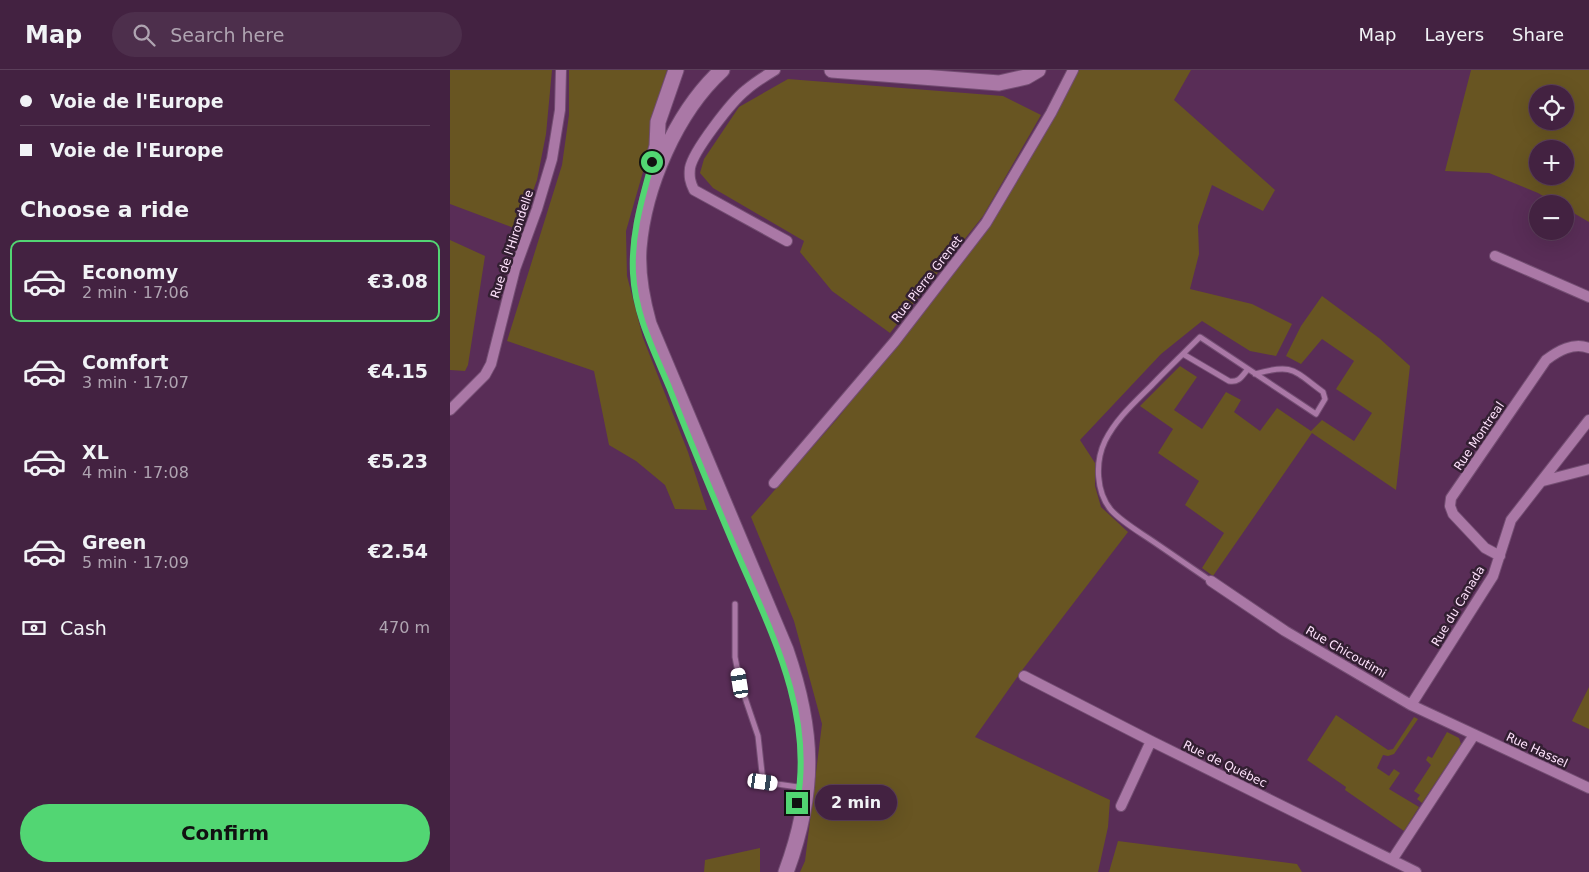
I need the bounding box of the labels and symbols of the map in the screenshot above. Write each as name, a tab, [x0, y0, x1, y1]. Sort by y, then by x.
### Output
route start	[641, 151, 663, 173]
street label: Rue de l'Hirondelle	[488, 188, 536, 300]
street label: Rue Pierre Grenet	[889, 233, 965, 325]
street label: Rue Montreal	[1451, 399, 1507, 473]
street label: Rue du Canada	[1428, 563, 1488, 649]
street label: Rue Chicoutimi	[1303, 623, 1389, 681]
car	[730, 667, 749, 699]
street label: Rue Hassel	[1504, 730, 1570, 770]
street label: Rue de Québec	[1181, 738, 1269, 790]
car	[747, 772, 778, 792]
callout: 2 min	[814, 786, 897, 820]
route end	[786, 792, 808, 814]

